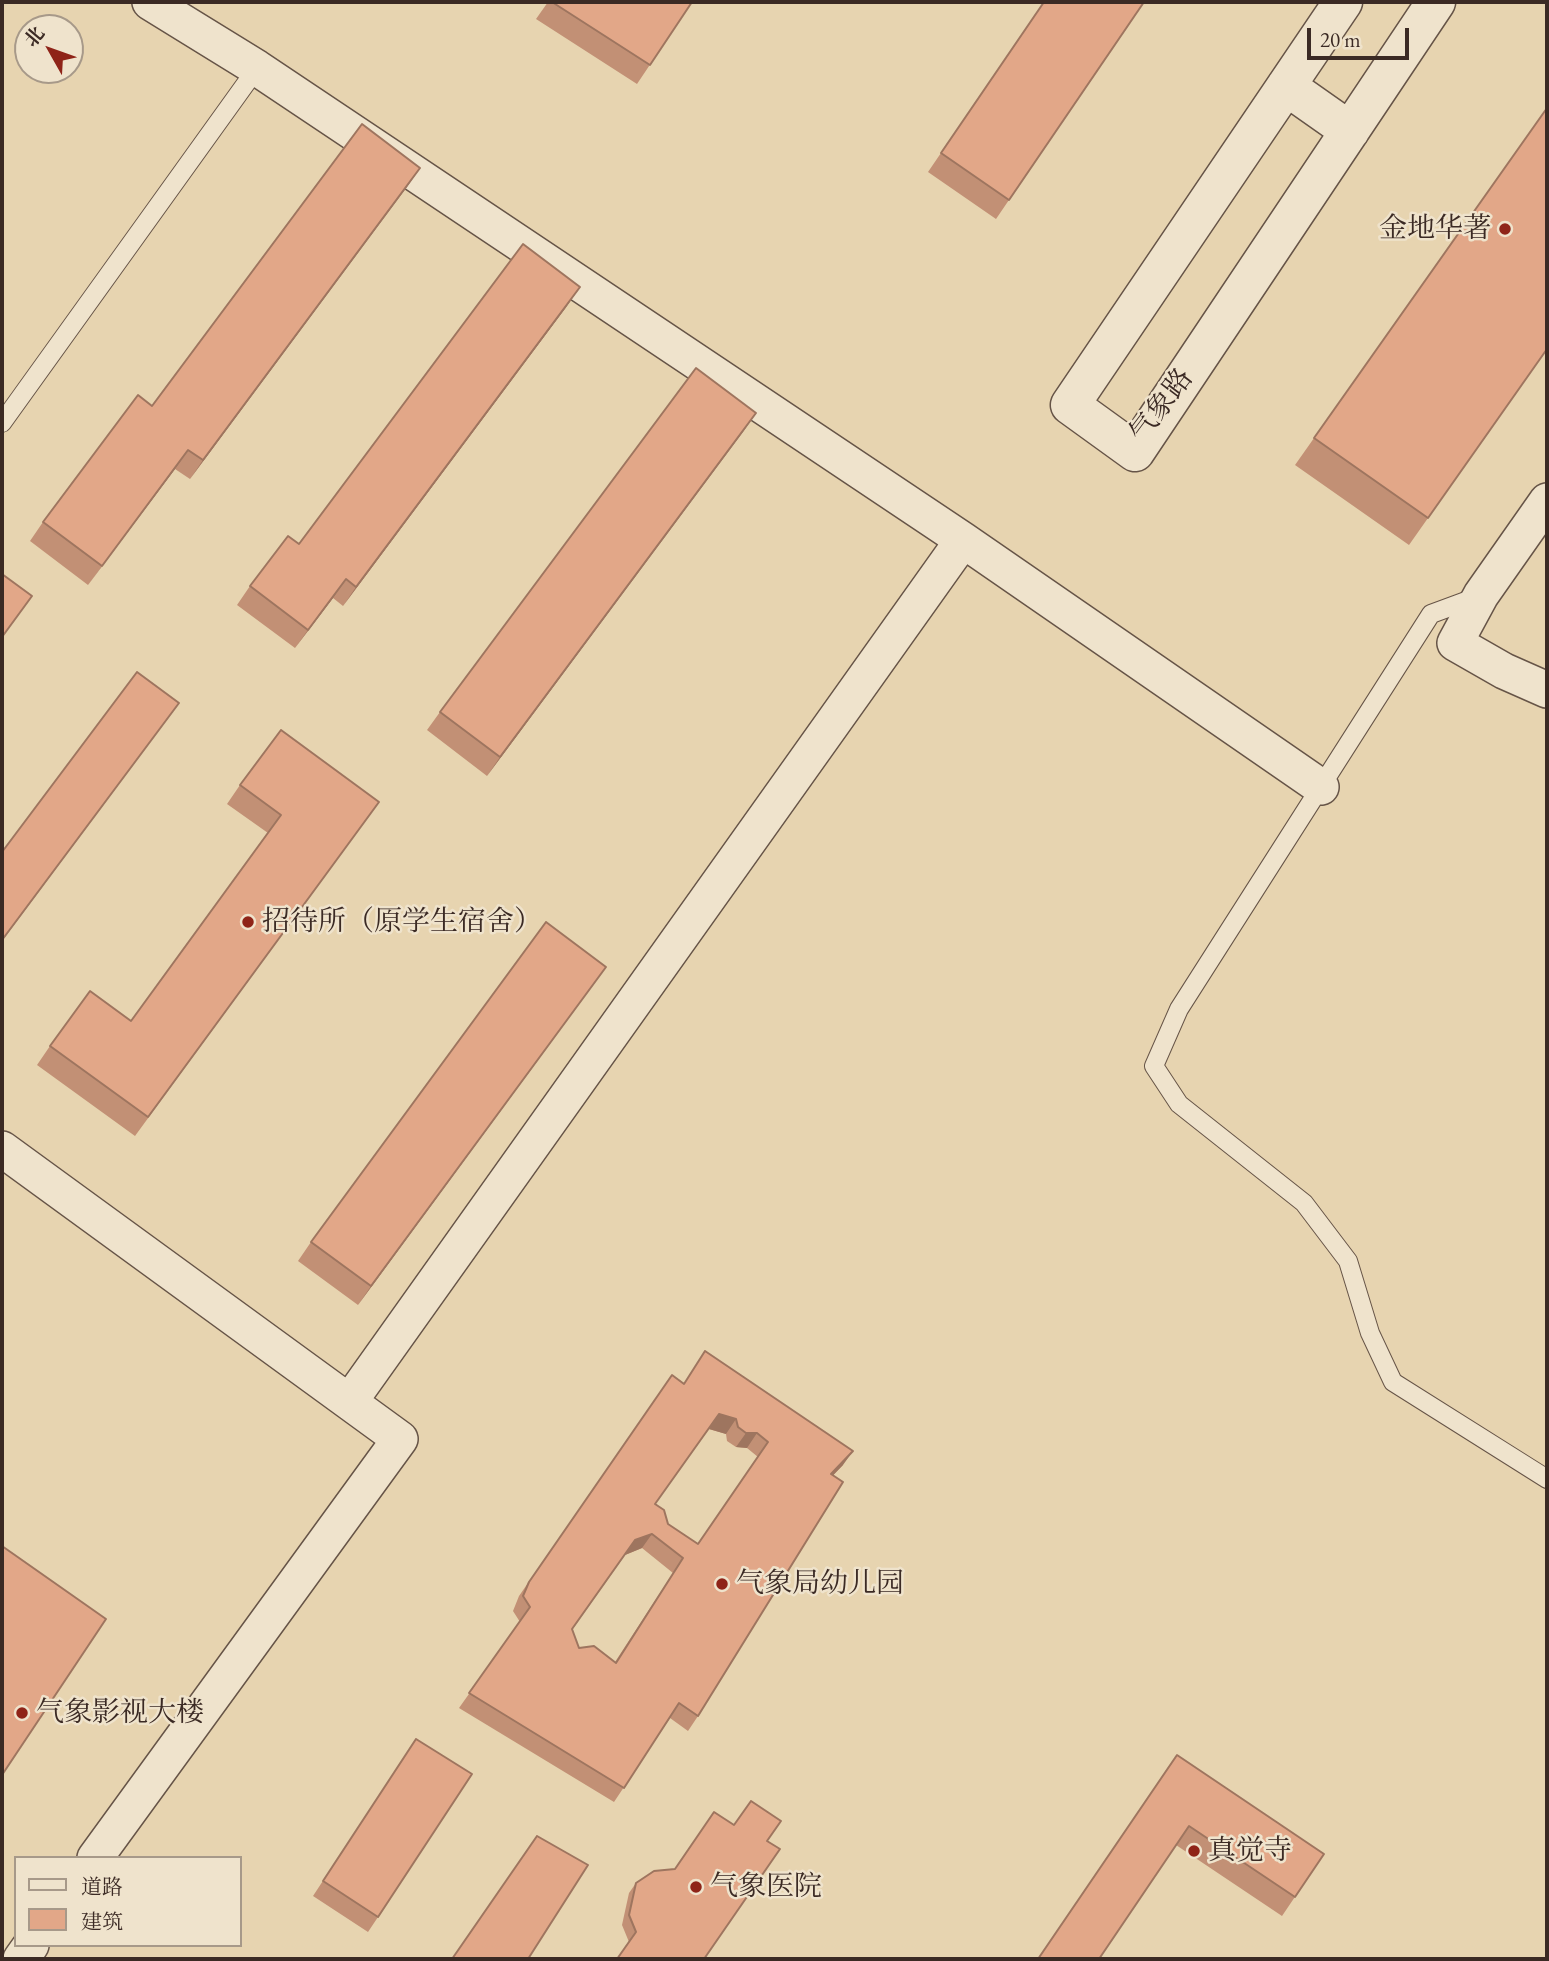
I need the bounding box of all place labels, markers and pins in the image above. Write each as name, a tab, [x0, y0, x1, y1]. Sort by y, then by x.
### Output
place label: 金地华著	[1379, 212, 1491, 246]
marker: 金地华著	[1497, 221, 1513, 237]
place label: 招待所（原学生宿舍）	[262, 905, 542, 939]
marker: 招待所（原学生宿舍）	[240, 914, 256, 930]
place label: 气象局幼儿园	[736, 1567, 904, 1601]
marker: 气象局幼儿园	[714, 1576, 730, 1592]
place label: 气象影视大楼	[36, 1696, 204, 1730]
marker: 气象影视大楼	[14, 1705, 30, 1721]
place label: 真觉寺	[1208, 1834, 1292, 1868]
marker: 真觉寺	[1186, 1843, 1202, 1859]
place label: 气象医院	[710, 1870, 822, 1904]
marker: 气象医院	[688, 1879, 704, 1895]

